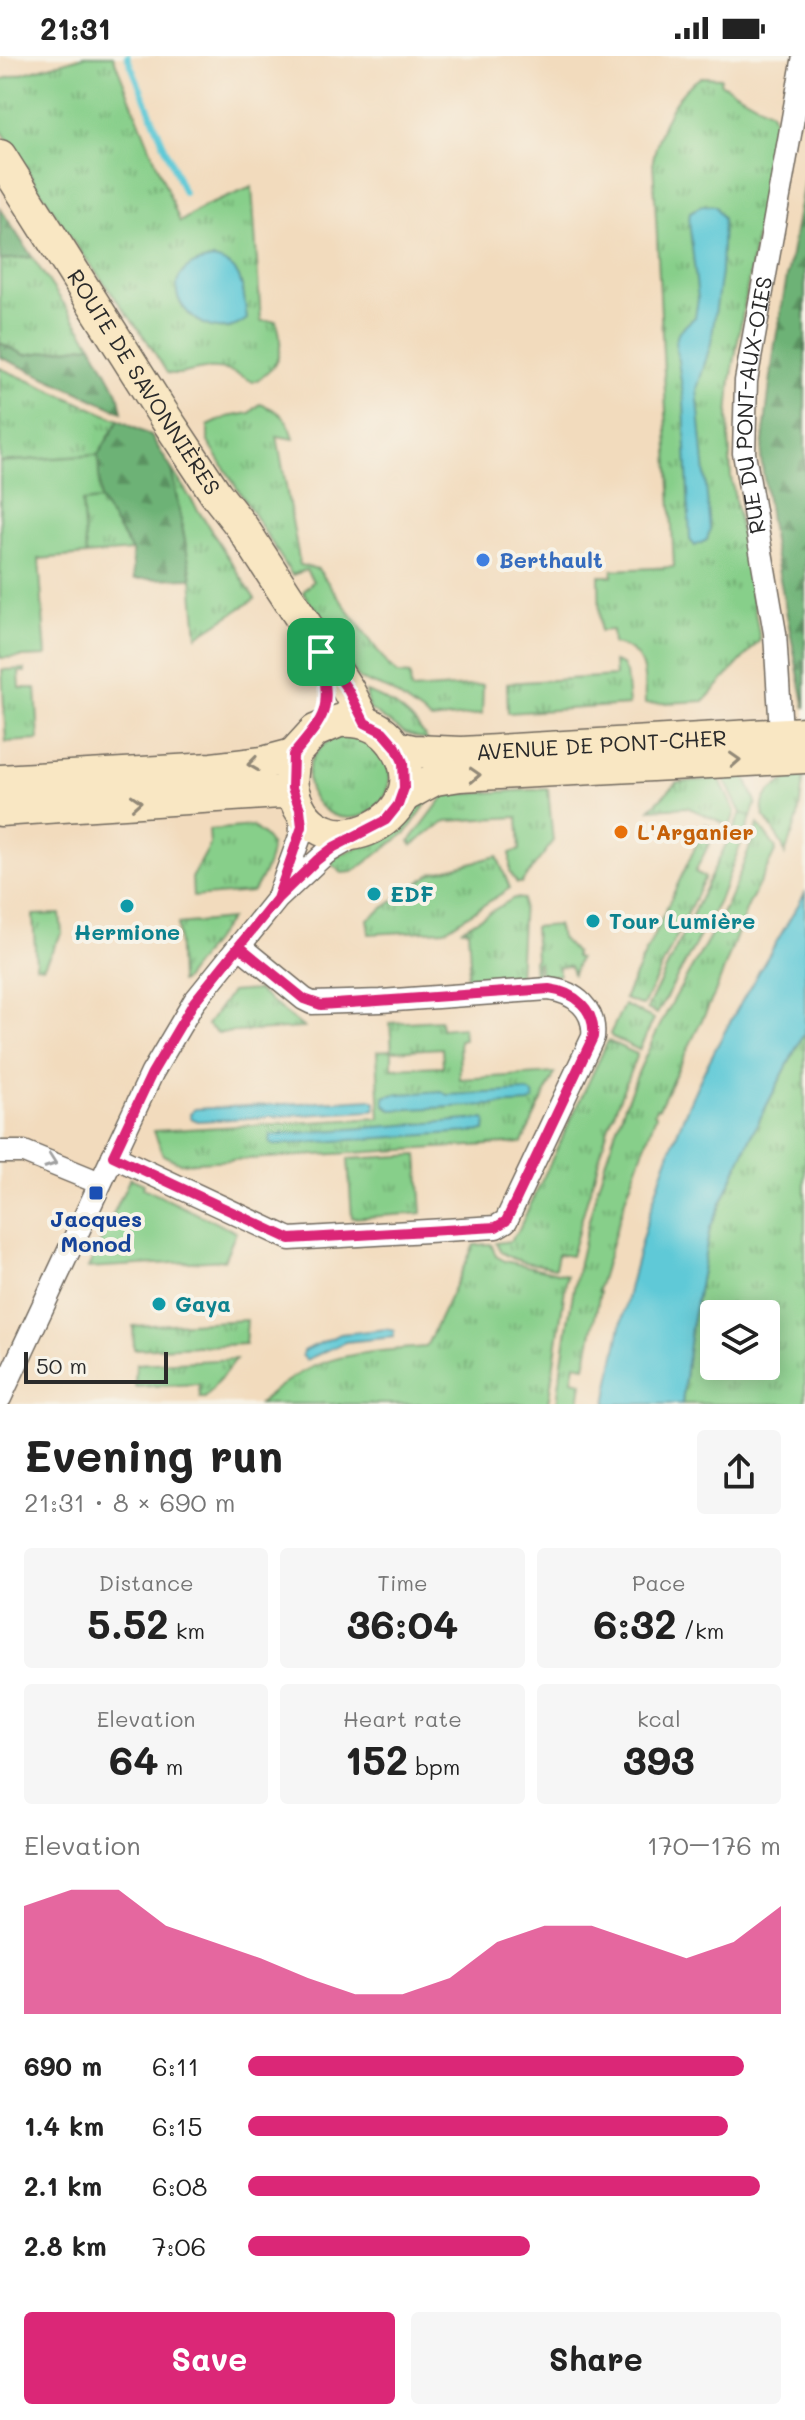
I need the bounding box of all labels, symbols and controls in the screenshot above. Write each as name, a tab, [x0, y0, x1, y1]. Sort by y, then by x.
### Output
text: 21:31	[40, 8, 111, 48]
street label: ROUTE DE SAVONNIÈRES	[61, 264, 228, 500]
street label: RUE DU PONT-AUX-OIES	[729, 274, 778, 536]
place label: Berthault	[499, 545, 603, 574]
marker: Berthault	[474, 551, 492, 569]
pin	[287, 618, 355, 686]
icon: arrive	[299, 630, 343, 674]
street label: AVENUE DE PONT-CHER	[475, 723, 727, 766]
one-way arrow	[729, 751, 742, 768]
one-way arrow	[246, 755, 260, 772]
one-way arrow	[469, 766, 482, 783]
one-way arrow	[130, 793, 143, 810]
place label: L'Arganier	[637, 817, 754, 846]
marker: L'Arganier	[612, 823, 630, 841]
place label: EDF	[390, 879, 434, 908]
marker: EDF	[365, 885, 383, 903]
marker: Hermione	[118, 897, 136, 915]
place label: Tour Lumière	[609, 906, 755, 935]
marker: Tour Lumière	[584, 912, 602, 930]
place label: Hermione	[74, 917, 180, 946]
one-way arrow	[44, 1152, 58, 1169]
marker: Jacques Monod	[87, 1184, 105, 1202]
place label: Jacques Monod	[50, 1204, 142, 1258]
place label: Gaya	[175, 1289, 231, 1318]
marker: Gaya	[150, 1295, 168, 1313]
map controls	[700, 1300, 780, 1380]
button: layers	[700, 1300, 780, 1380]
scale bar	[24, 1348, 168, 1384]
text: 50 m	[36, 1351, 87, 1380]
text: Evening run	[24, 1426, 283, 1483]
button: share	[697, 1430, 781, 1514]
text: 21:31 · 8 × 690 m	[24, 1485, 236, 1519]
text: Distance	[99, 1568, 194, 1597]
text: Time	[377, 1568, 428, 1597]
text: Pace	[632, 1568, 686, 1597]
text: 5.52	[87, 1597, 169, 1649]
text: 36:04	[347, 1597, 458, 1649]
text: 6:32	[593, 1597, 677, 1649]
text: km	[169, 1616, 205, 1645]
text: /km	[677, 1616, 724, 1645]
text: Elevation	[97, 1704, 196, 1733]
text: Heart rate	[343, 1704, 462, 1733]
text: kcal	[637, 1704, 681, 1733]
text: 64	[109, 1733, 159, 1785]
text: 152	[345, 1733, 408, 1785]
text: 393	[623, 1733, 695, 1785]
text: m	[159, 1752, 183, 1781]
text: bpm	[408, 1752, 460, 1781]
text: Elevation	[24, 1828, 141, 1862]
text: 170–176 m	[647, 1828, 781, 1862]
text: 690 m	[24, 2049, 102, 2083]
text: 6:11	[152, 2049, 199, 2083]
text: 1.4 km	[24, 2109, 104, 2143]
text: 6:15	[152, 2109, 203, 2143]
text: 2.1 km	[24, 2169, 102, 2203]
text: 6:08	[152, 2169, 208, 2203]
text: 2.8 km	[24, 2229, 107, 2263]
text: 7:06	[152, 2229, 206, 2263]
button: Save	[24, 2312, 395, 2404]
button: Share	[411, 2312, 781, 2404]

